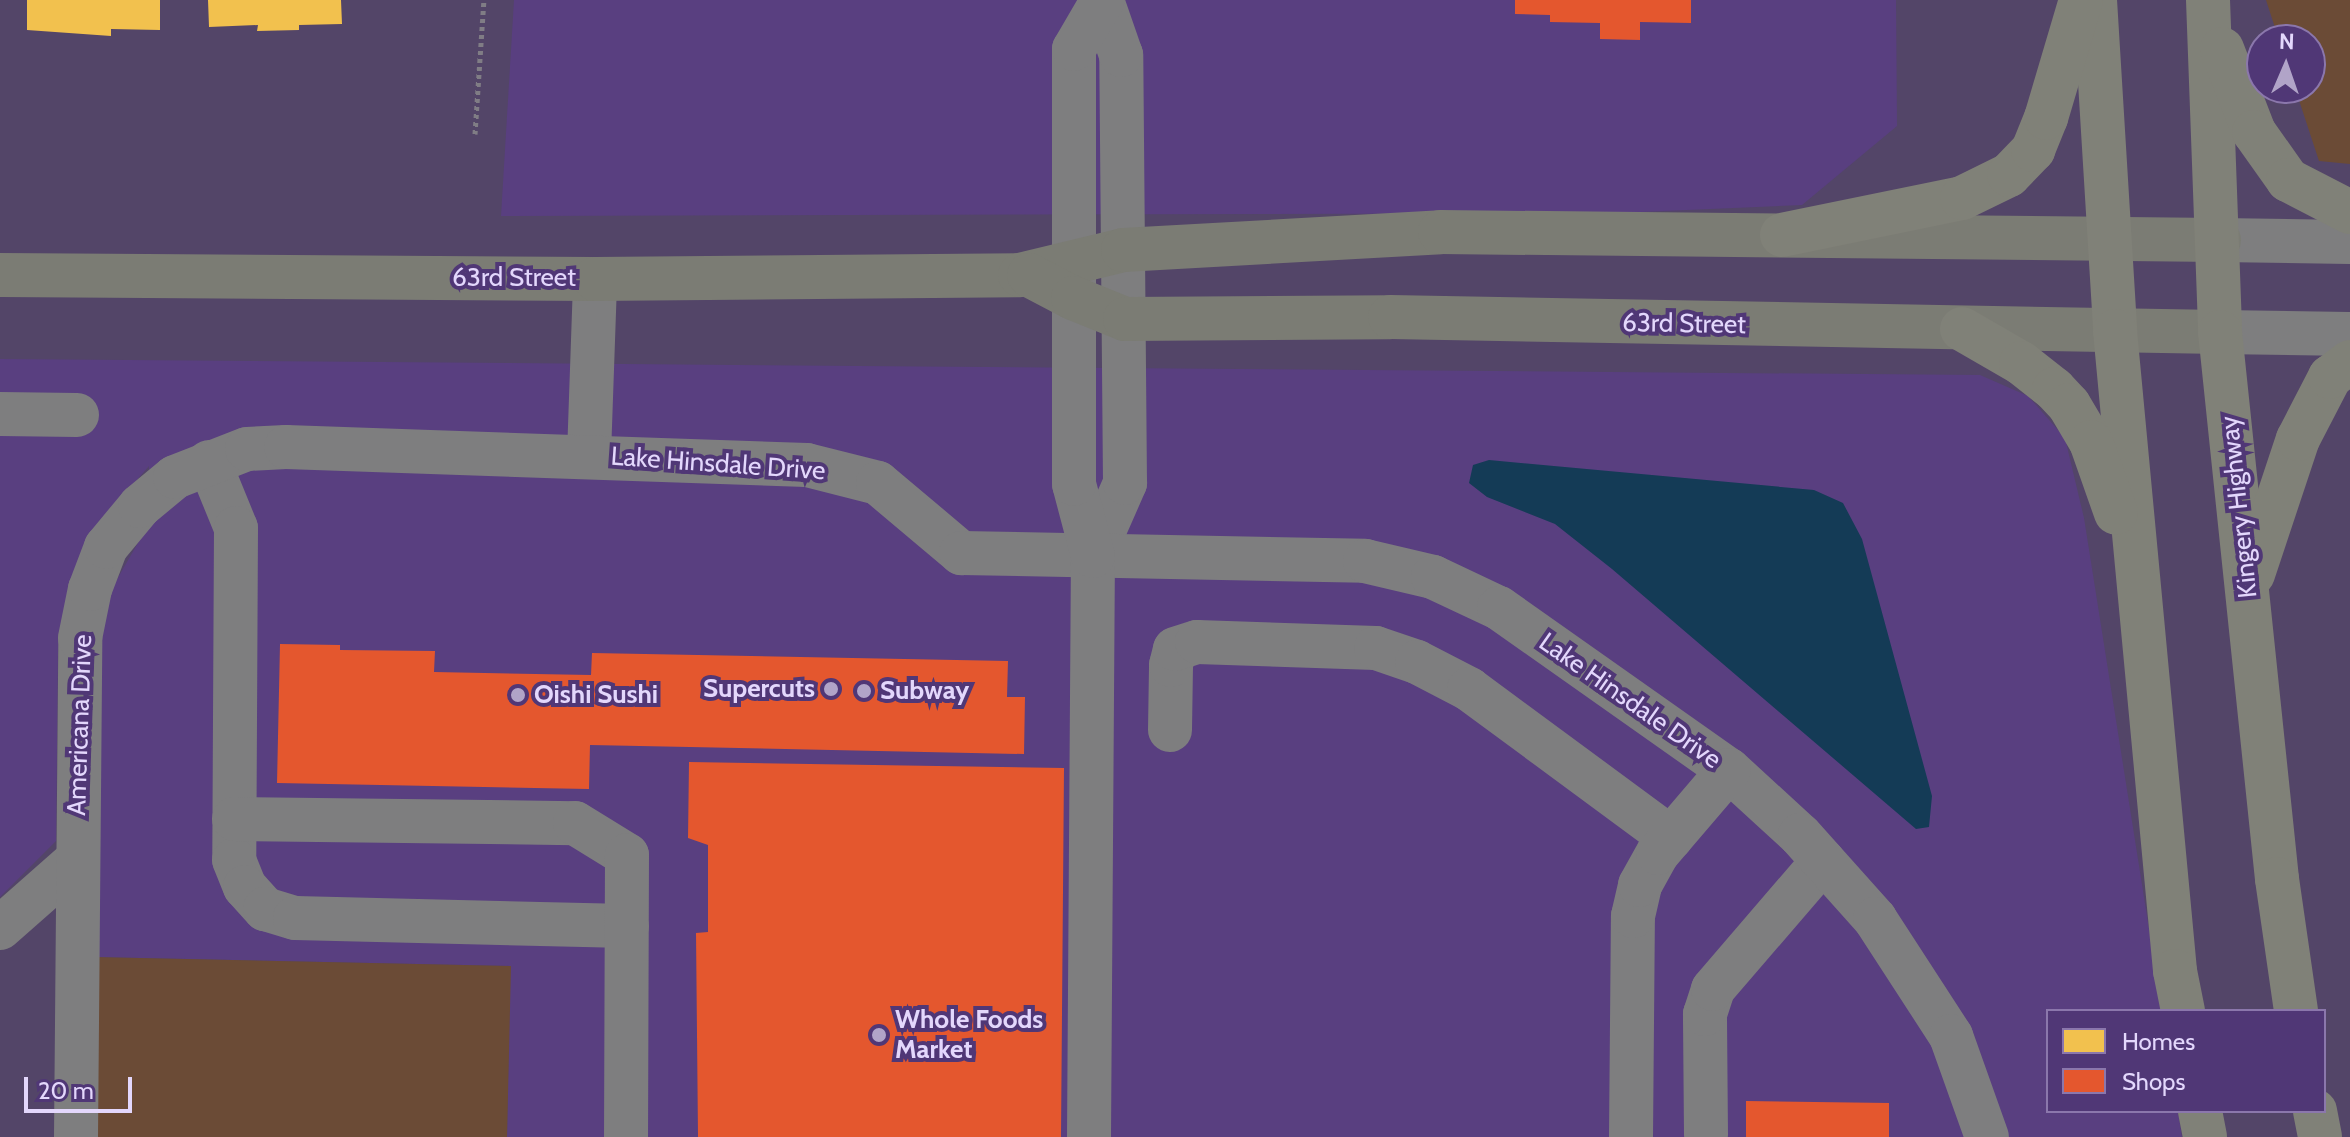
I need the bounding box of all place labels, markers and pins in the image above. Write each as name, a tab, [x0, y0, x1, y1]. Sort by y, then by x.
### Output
place label: Supercuts	[703, 673, 815, 705]
place label: Subway	[880, 675, 969, 707]
place label: Oishi Sushi	[534, 679, 658, 711]
marker: Supercuts	[822, 680, 840, 698]
marker: Subway	[855, 682, 873, 700]
marker: Oishi Sushi	[509, 686, 527, 704]
place label: Whole Foods Market	[895, 1004, 1043, 1066]
marker: Whole Foods Market	[870, 1026, 888, 1044]

